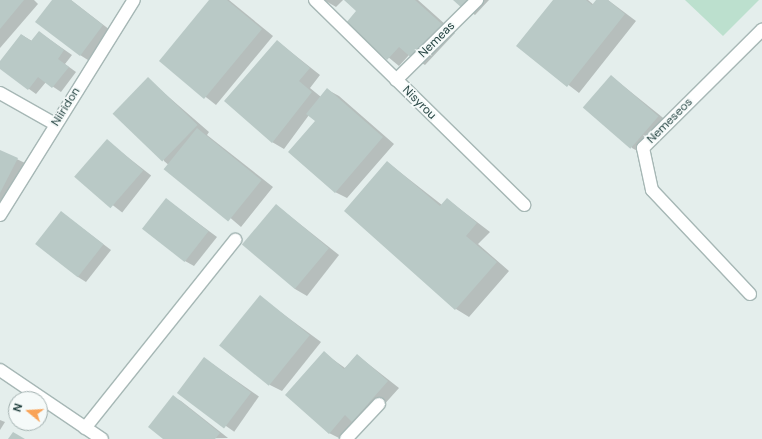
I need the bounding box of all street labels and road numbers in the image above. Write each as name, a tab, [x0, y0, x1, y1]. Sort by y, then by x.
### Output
street label: Nemeas	[416, 19, 458, 61]
street label: Nisyrou	[399, 83, 439, 123]
street label: Niiridon	[49, 85, 83, 129]
street label: Nemeseos	[644, 95, 696, 147]

